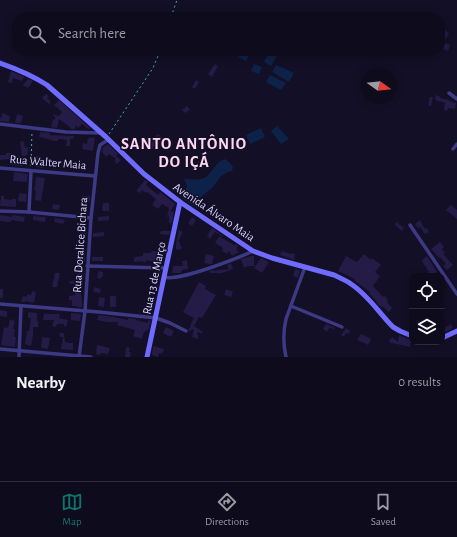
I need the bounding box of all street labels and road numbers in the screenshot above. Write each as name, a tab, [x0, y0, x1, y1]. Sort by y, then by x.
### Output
street label: Rua Walter Maia	[9, 153, 87, 171]
street label: Avenida Álvaro Maia	[171, 180, 258, 244]
street label: Rua Doralice Bichara	[71, 196, 89, 293]
street label: Rua 13 de Março	[140, 240, 168, 315]

